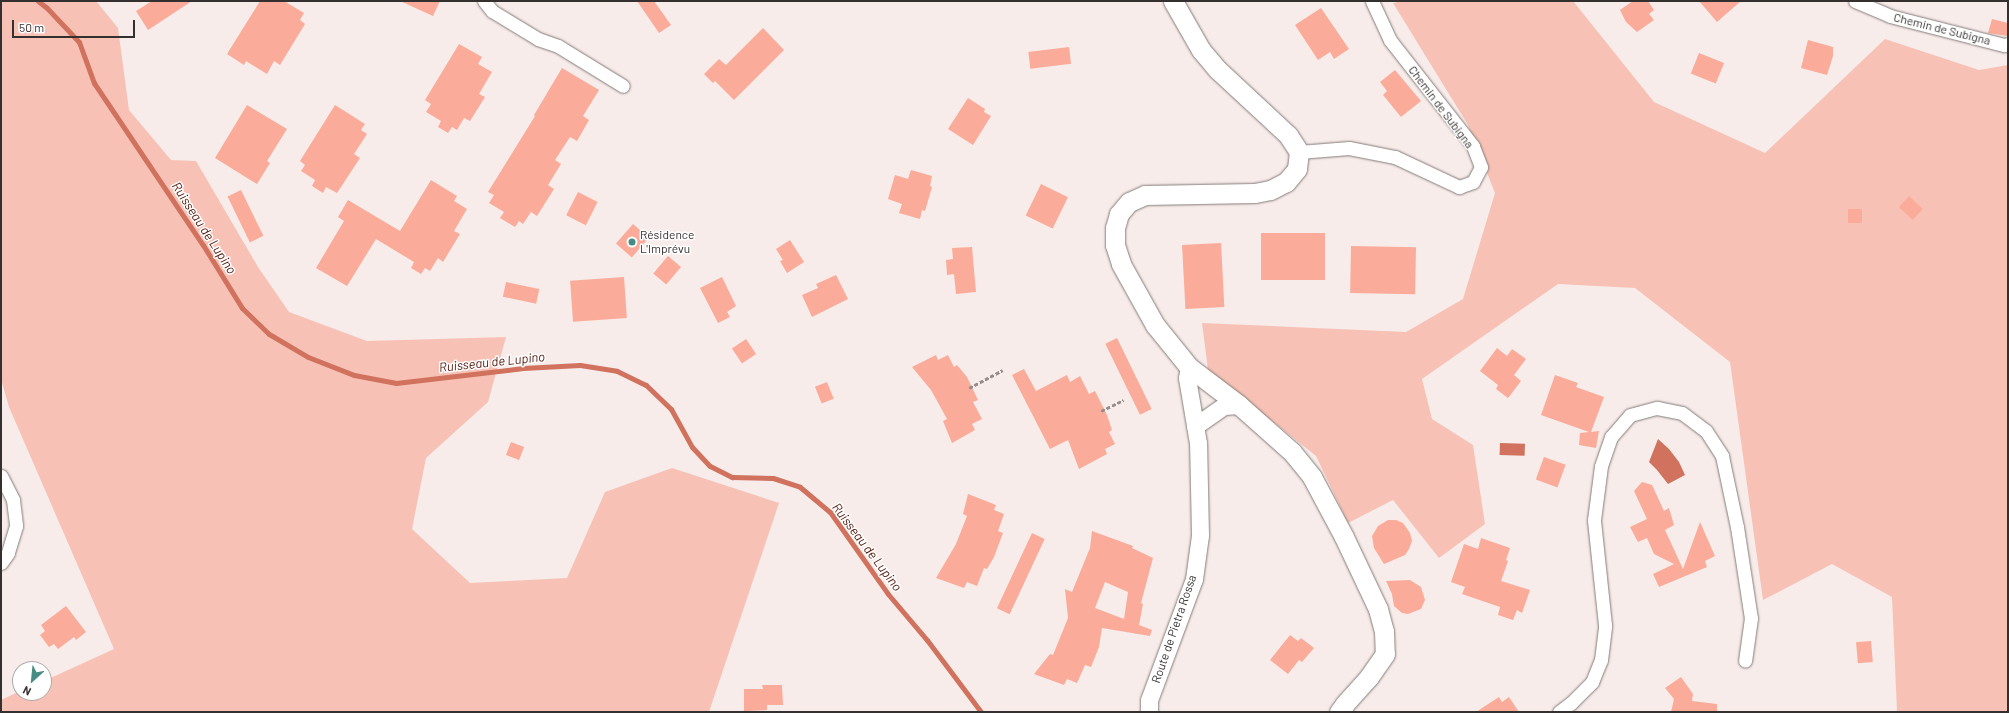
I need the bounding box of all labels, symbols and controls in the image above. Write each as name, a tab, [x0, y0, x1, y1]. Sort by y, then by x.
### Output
street label: Chemin de Subigna	[1892, 10, 1992, 48]
scale bar	[14, 12, 137, 38]
text: 50 m	[19, 20, 44, 34]
street label: Chemin de Subigna	[1405, 63, 1477, 151]
water label: Ruisseau de Lupino	[168, 179, 240, 277]
place label: Résidence L'Imprévu	[640, 228, 694, 256]
marker: Résidence L'Imprévu	[627, 237, 637, 247]
water label: Ruisseau de Lupino	[438, 349, 546, 375]
water label: Ruisseau de Lupino	[829, 500, 905, 594]
street label: Route de Pietra Rossa	[1149, 573, 1199, 685]
north arrow	[12, 661, 52, 701]
text: N	[21, 684, 33, 699]

